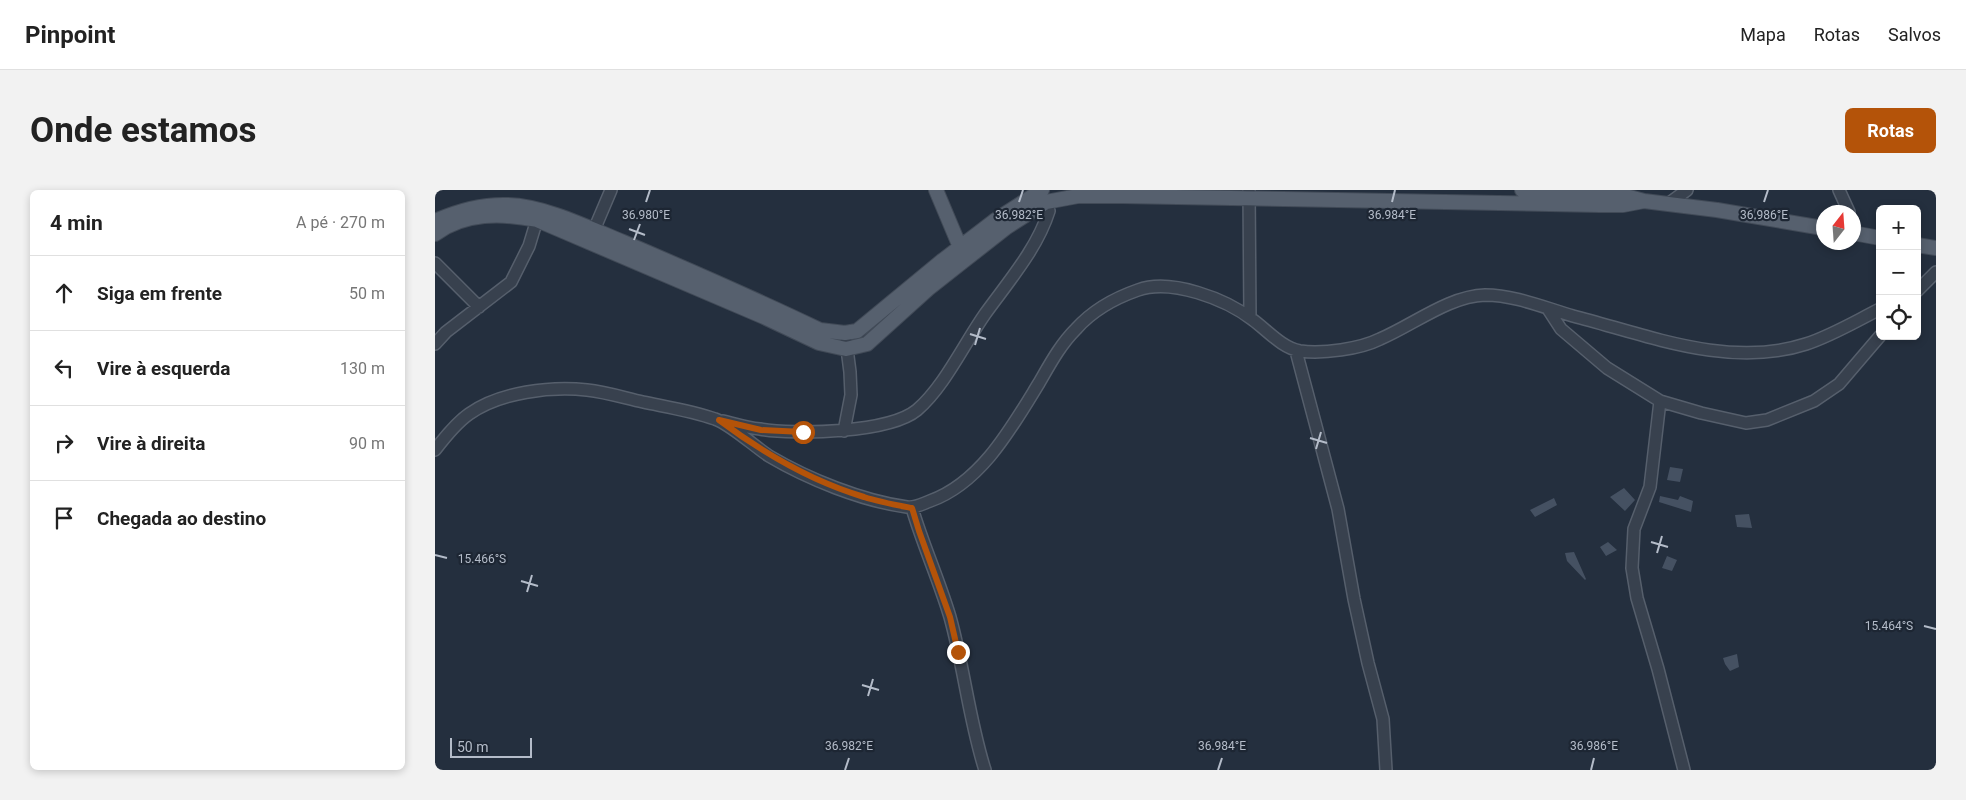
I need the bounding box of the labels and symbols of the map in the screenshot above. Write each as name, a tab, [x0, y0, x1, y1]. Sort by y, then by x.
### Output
north arrow	[1816, 205, 1861, 250]
text: 36.980°E	[622, 208, 670, 222]
text: 36.982°E	[995, 208, 1043, 222]
text: 36.984°E	[1368, 208, 1416, 222]
text: 36.986°E	[1740, 208, 1788, 222]
route start	[792, 421, 815, 444]
text: 15.466°S	[458, 552, 506, 566]
text: 15.464°S	[1865, 619, 1913, 633]
route end	[947, 641, 970, 664]
scale bar	[450, 735, 533, 758]
text: 36.982°E	[825, 739, 873, 753]
text: 36.984°E	[1198, 739, 1246, 753]
text: 36.986°E	[1570, 739, 1618, 753]

